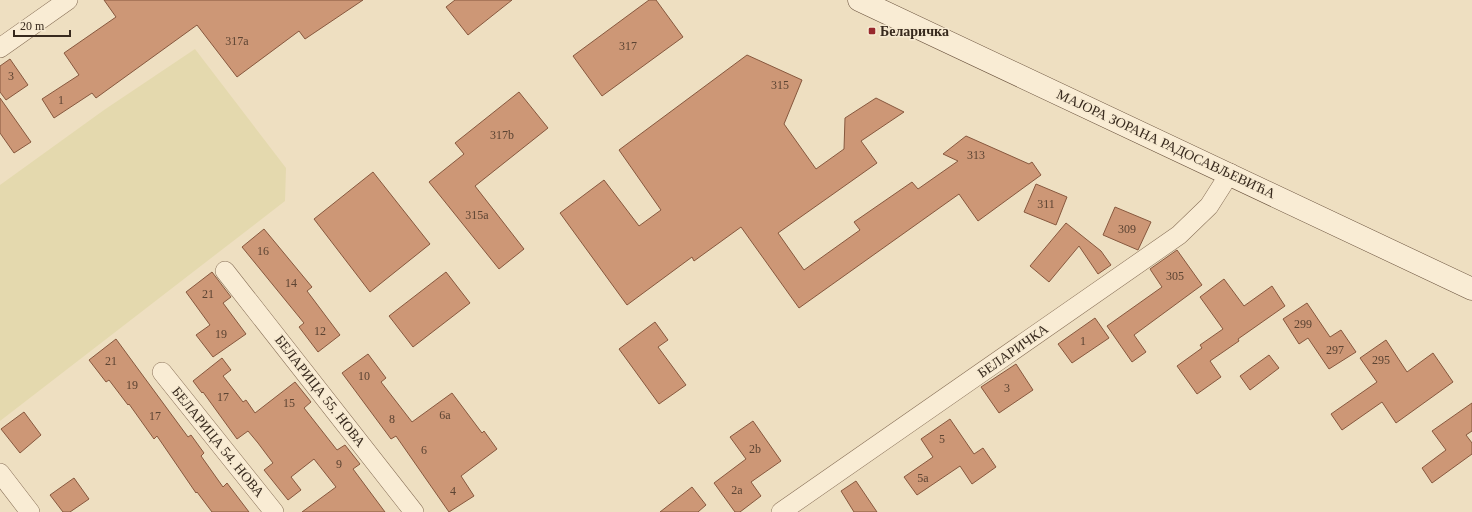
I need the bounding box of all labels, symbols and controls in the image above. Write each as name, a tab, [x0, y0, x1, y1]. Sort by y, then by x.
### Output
scale bar	[14, 12, 70, 38]
text: 20 m	[20, 19, 45, 33]
place label: Беларичка	[880, 24, 949, 39]
marker: Беларичка	[867, 26, 877, 36]
house number: 317a	[225, 34, 249, 48]
house number: 317	[619, 39, 637, 53]
house number: 3	[8, 69, 14, 83]
house number: 315	[771, 78, 789, 92]
street label: МАЈОРА ЗОРАНА РАДОСАВЉЕВИЋА	[1054, 87, 1278, 202]
house number: 1	[58, 93, 64, 107]
house number: 317b	[490, 128, 514, 142]
house number: 313	[967, 148, 985, 162]
house number: 311	[1037, 197, 1055, 211]
house number: 315a	[465, 208, 489, 222]
house number: 309	[1118, 222, 1136, 236]
house number: 16	[257, 244, 269, 258]
house number: 305	[1166, 269, 1184, 283]
house number: 14	[285, 276, 297, 290]
house number: 21	[202, 287, 214, 301]
house number: 299	[1294, 317, 1312, 331]
street label: БЕЛАРИЧКА	[975, 321, 1052, 381]
house number: 12	[314, 324, 326, 338]
house number: 19	[215, 327, 227, 341]
street label: БЕЛАРИЦА 55. НОВА	[272, 332, 369, 450]
house number: 1	[1080, 334, 1086, 348]
house number: 297	[1326, 343, 1344, 357]
house number: 295	[1372, 353, 1390, 367]
house number: 21	[105, 354, 117, 368]
house number: 10	[358, 369, 370, 383]
house number: 19	[126, 378, 138, 392]
house number: 3	[1004, 381, 1010, 395]
street label: БЕЛАРИЦА 54. НОВА	[169, 384, 268, 501]
house number: 17	[217, 390, 229, 404]
house number: 15	[283, 396, 295, 410]
house number: 6a	[439, 408, 451, 422]
house number: 17	[149, 409, 161, 423]
house number: 8	[389, 412, 395, 426]
house number: 5	[939, 432, 945, 446]
house number: 2b	[749, 442, 761, 456]
house number: 6	[421, 443, 427, 457]
house number: 9	[336, 457, 342, 471]
house number: 5a	[917, 471, 929, 485]
house number: 2a	[731, 483, 743, 497]
house number: 4	[450, 484, 456, 498]

